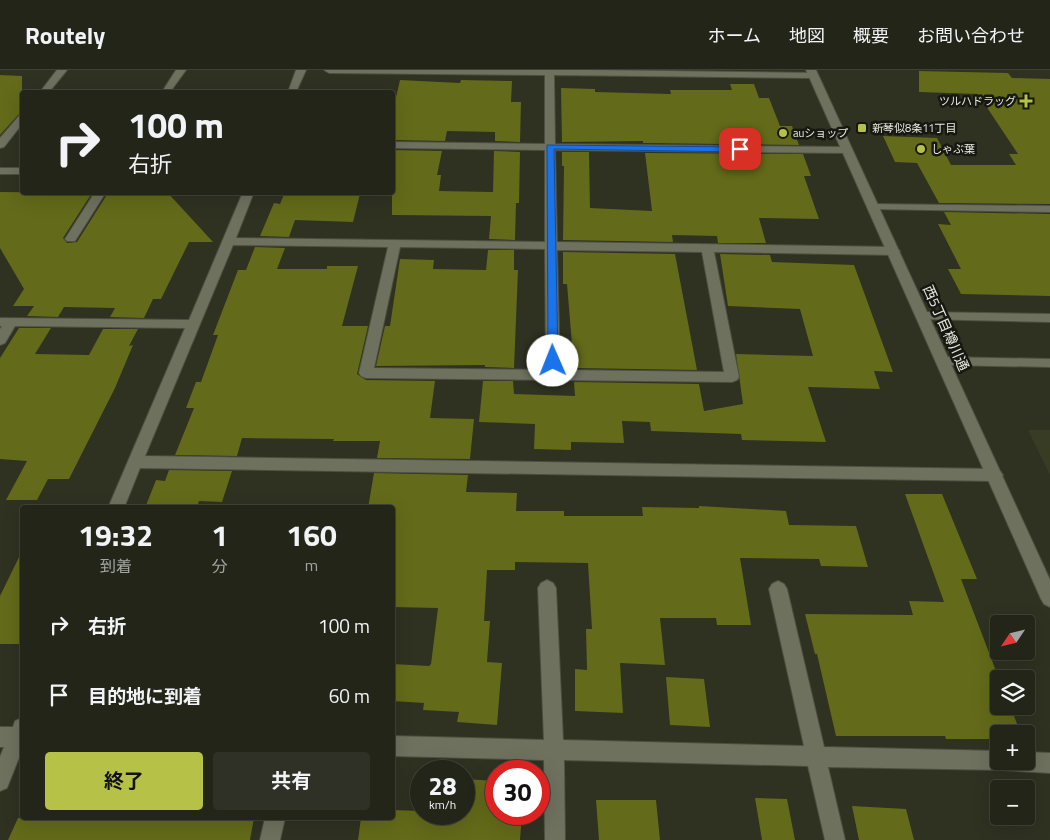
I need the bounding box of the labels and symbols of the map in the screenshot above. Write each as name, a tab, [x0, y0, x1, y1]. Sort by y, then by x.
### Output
place label: ツルハドラッグ	[939, 93, 1016, 109]
marker: ツルハドラッグ	[1020, 95, 1032, 107]
place label: 新琴似8条11丁目	[872, 120, 956, 136]
marker: 新琴似8条11丁目	[856, 122, 868, 134]
place label: auショップ	[793, 125, 848, 141]
marker: auショップ	[777, 127, 789, 139]
pin	[719, 128, 761, 170]
place label: しゃぶ葉	[931, 141, 975, 157]
marker: しゃぶ葉	[915, 143, 927, 155]
street label: 西5丁目樽川通	[918, 282, 975, 374]
position arrow	[526, 334, 578, 386]
north arrow	[990, 615, 1035, 660]
speed limit sign: 30	[485, 760, 550, 825]

